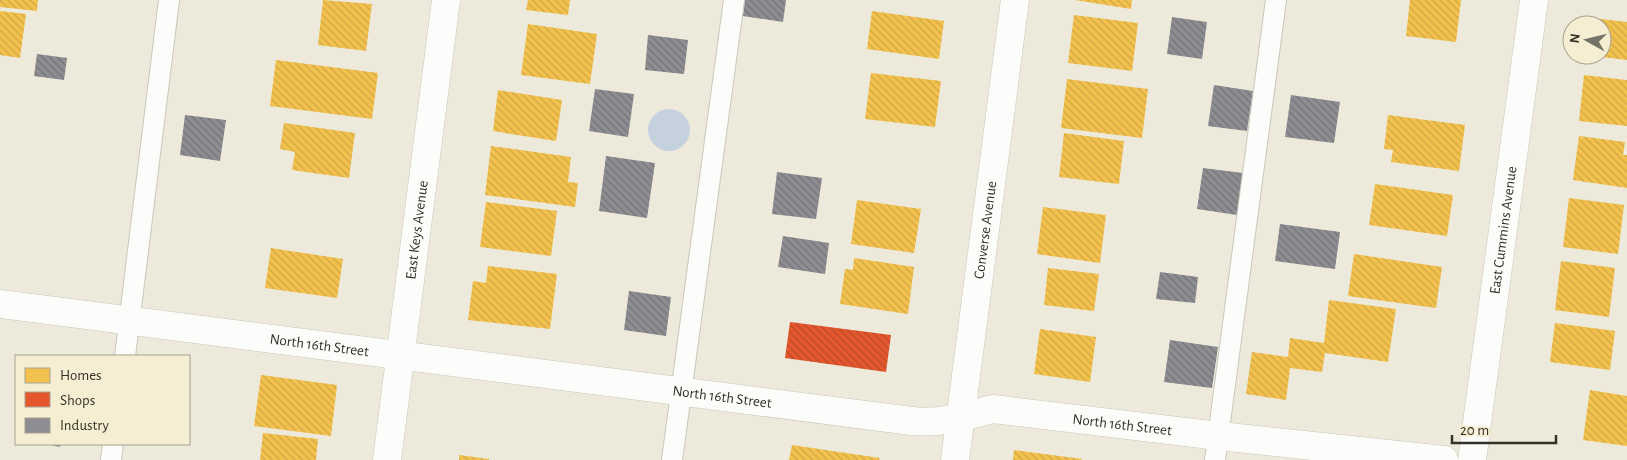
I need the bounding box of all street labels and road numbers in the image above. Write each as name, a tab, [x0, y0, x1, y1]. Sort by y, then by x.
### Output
street label: East Cummins Avenue	[1487, 165, 1520, 295]
street label: East Keys Avenue	[403, 179, 431, 280]
street label: Converse Avenue	[972, 180, 999, 280]
street label: North 16th Street	[269, 332, 370, 359]
street label: North 16th Street	[672, 383, 773, 411]
street label: North 16th Street	[1072, 412, 1173, 438]

